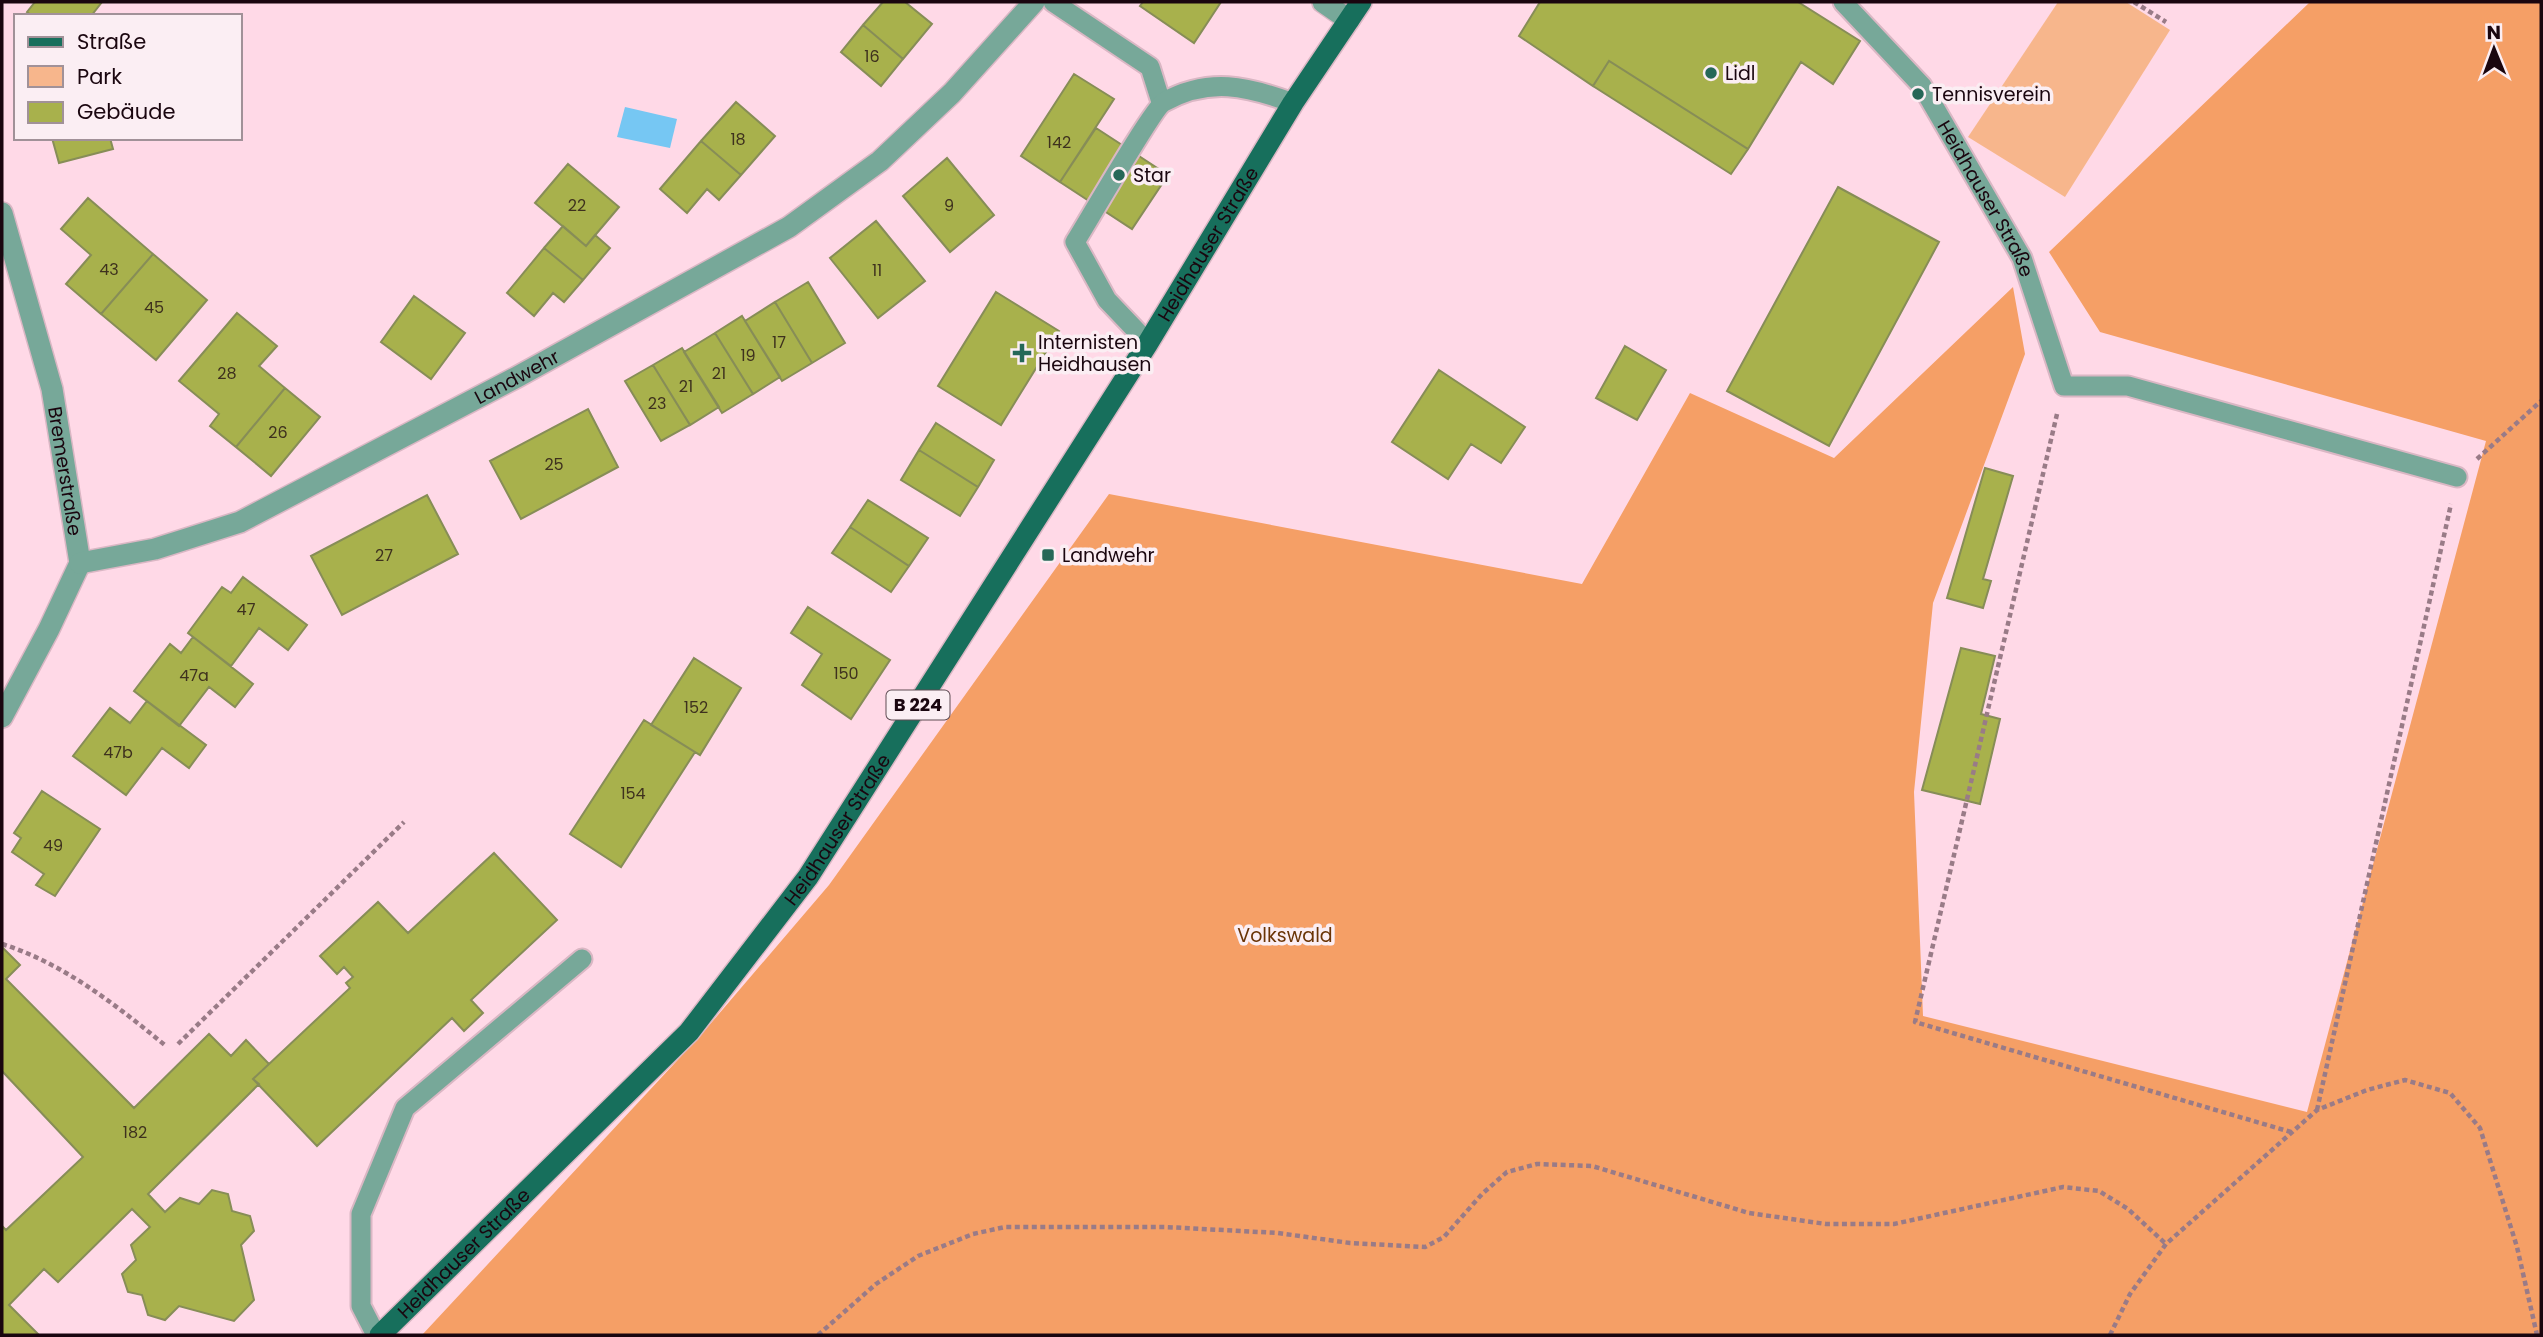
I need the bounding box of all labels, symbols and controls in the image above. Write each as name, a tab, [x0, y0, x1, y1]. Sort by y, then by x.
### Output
legend	[14, 14, 242, 140]
north arrow	[2459, 14, 2529, 84]
text: N	[2486, 19, 2501, 46]
text: Straße	[77, 27, 146, 56]
house number: 16	[864, 45, 880, 68]
place label: Lidl	[1725, 60, 1755, 87]
text: Park	[77, 62, 122, 91]
marker: Lidl	[1703, 65, 1719, 81]
place label: Tennisverein	[1932, 81, 2051, 108]
marker: Tennisverein	[1910, 86, 1926, 102]
text: Gebäude	[77, 97, 175, 126]
street label: Heidhauser Straße	[1931, 115, 2040, 280]
house number: 18	[730, 128, 746, 151]
house number: 142	[1047, 131, 1071, 154]
place label: Star	[1133, 162, 1171, 189]
street label: Heidhauser Straße	[1151, 162, 1265, 327]
marker: Star	[1111, 167, 1127, 183]
house number: 22	[568, 194, 586, 217]
house number: 9	[944, 194, 954, 217]
house number: 43	[99, 258, 119, 281]
house number: 11	[872, 259, 882, 282]
house number: 45	[144, 296, 164, 319]
place label: Internisten Heidhausen	[1038, 329, 1151, 378]
house number: 17	[772, 331, 786, 354]
street label: Landwehr	[470, 343, 564, 411]
marker: Internisten Heidhausen	[1012, 343, 1032, 363]
house number: 19	[740, 344, 756, 367]
house number: 28	[217, 362, 237, 385]
house number: 21	[712, 362, 726, 385]
house number: 21	[679, 375, 693, 398]
house number: 23	[648, 392, 666, 415]
street label: Bremerstraße	[41, 404, 88, 538]
house number: 26	[268, 421, 288, 444]
house number: 25	[544, 453, 564, 476]
place label: Landwehr	[1062, 542, 1155, 569]
house number: 27	[375, 544, 393, 567]
marker: Landwehr	[1040, 547, 1056, 563]
house number: 47	[237, 598, 256, 621]
house number: 150	[833, 662, 859, 685]
house number: 47a	[179, 664, 209, 687]
road number: B 224	[886, 690, 950, 720]
house number: 152	[684, 696, 708, 719]
house number: 47b	[103, 741, 133, 764]
street label: Heidhauser Straße	[778, 749, 897, 911]
house number: 154	[620, 782, 646, 805]
house number: 49	[43, 834, 63, 857]
park label: Volkswald	[1237, 922, 1333, 949]
house number: 182	[123, 1121, 147, 1144]
street label: Heidhauser Straße	[391, 1182, 536, 1325]

